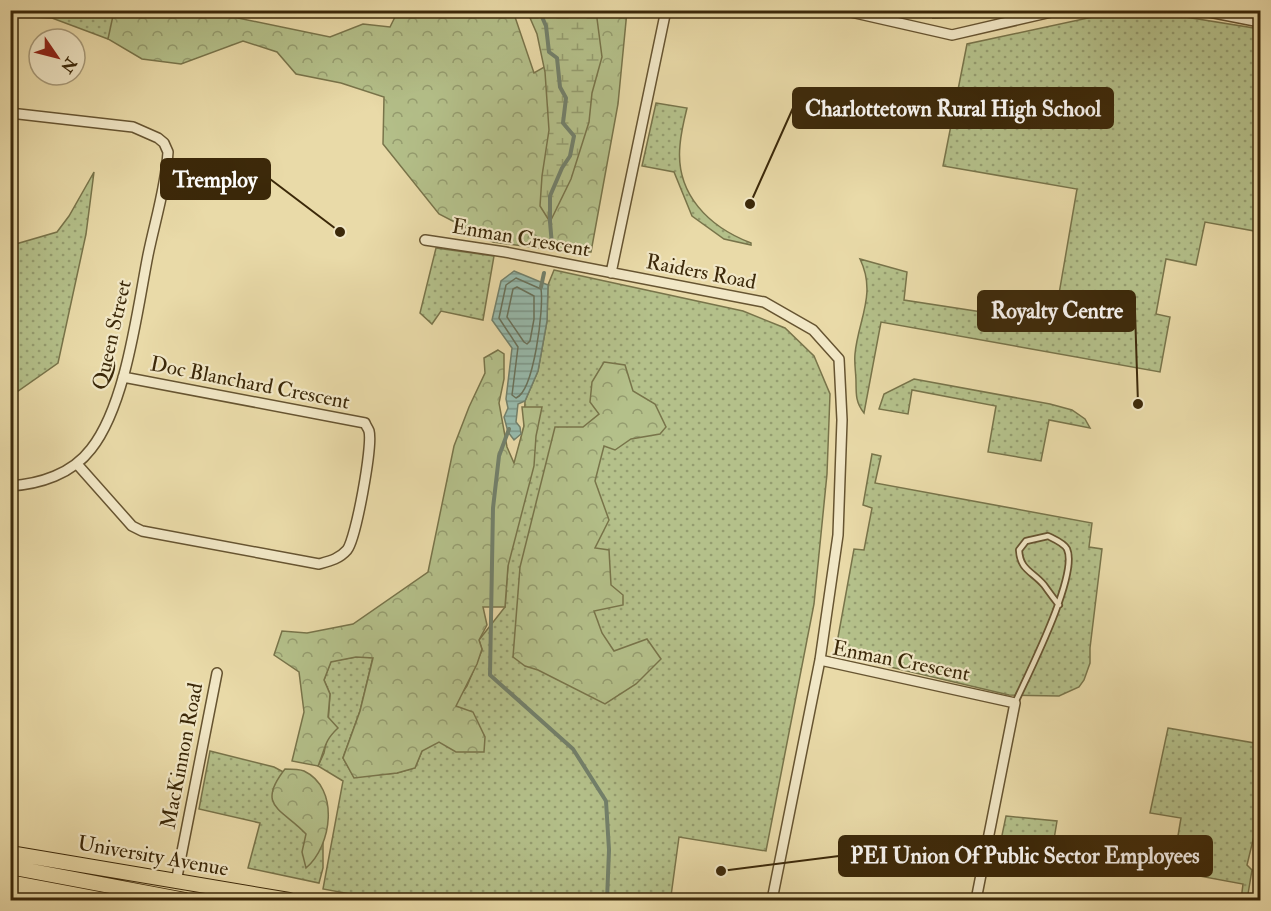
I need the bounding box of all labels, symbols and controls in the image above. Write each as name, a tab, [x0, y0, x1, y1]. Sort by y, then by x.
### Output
north arrow	[27, 27, 87, 87]
text: N	[56, 53, 81, 77]
callout: Charlottetown Rural High School	[793, 88, 1113, 128]
text: Charlottetown Rural High School	[805, 95, 1101, 124]
callout: Tremploy	[161, 159, 270, 199]
text: Tremploy	[172, 166, 259, 195]
street label: Enman Crescent	[450, 213, 592, 263]
street label: Raiders Road	[644, 248, 759, 296]
street label: Queen Street	[86, 277, 138, 393]
callout: Royalty Centre	[978, 291, 1135, 331]
text: Royalty Centre	[991, 297, 1124, 326]
street label: Doc Blanchard Crescent	[148, 350, 352, 416]
street label: Enman Crescent	[830, 634, 972, 688]
street label: MacKinnon Road	[155, 680, 210, 831]
street label: University Avenue	[75, 829, 231, 883]
callout: PEI Union Of Public Sector Employees	[839, 836, 1212, 876]
text: PEI Union Of Public Sector Employees	[850, 842, 1200, 871]

